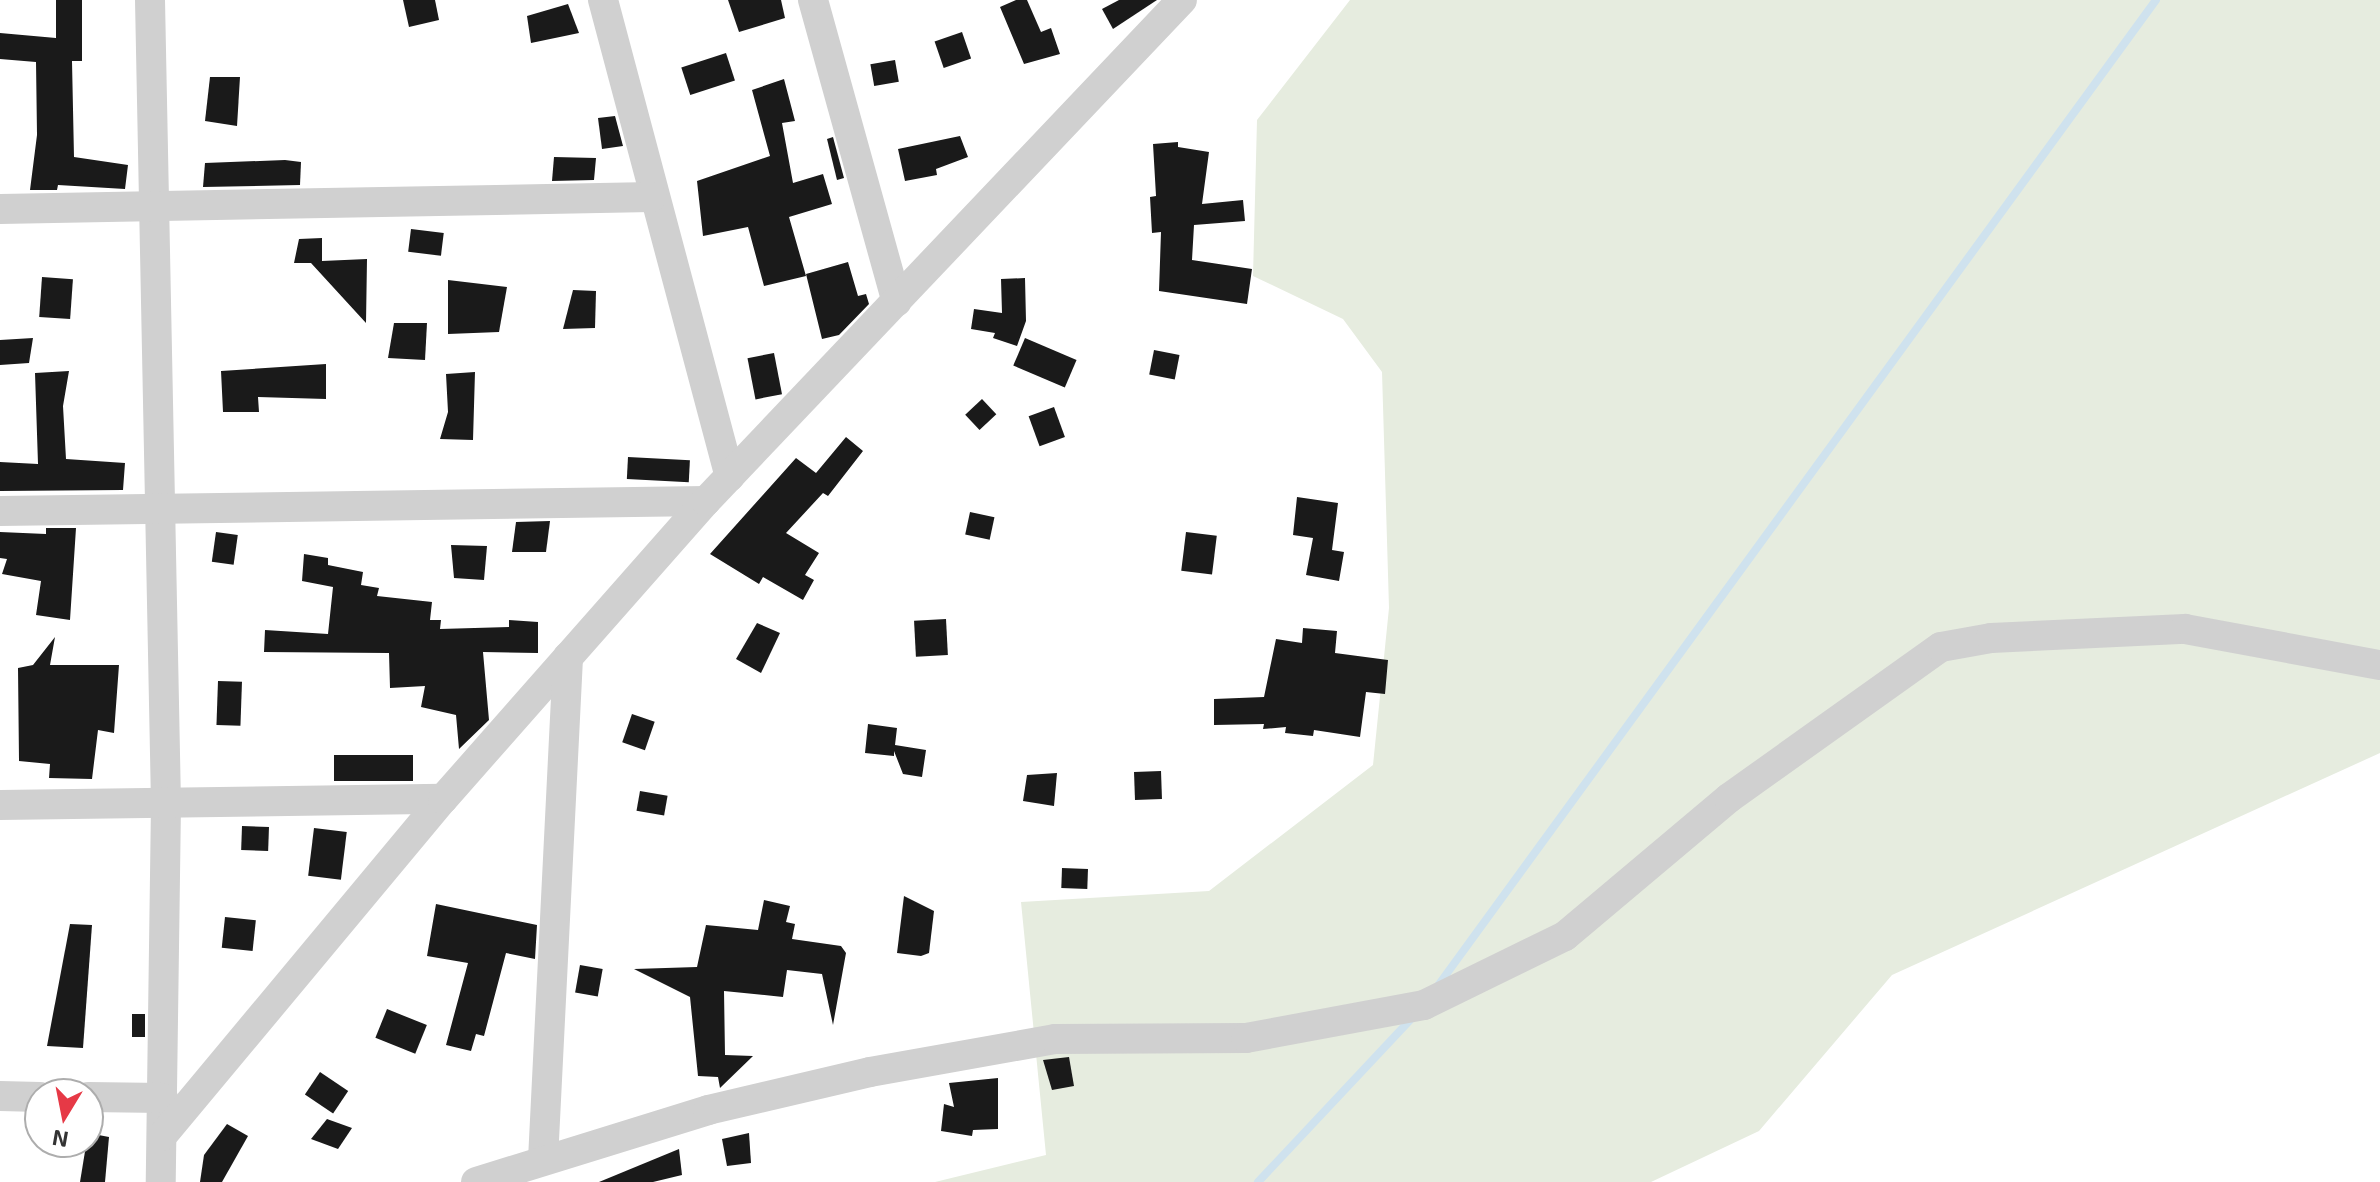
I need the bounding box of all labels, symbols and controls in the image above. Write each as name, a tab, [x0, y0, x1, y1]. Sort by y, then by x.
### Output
north arrow	[24, 1078, 104, 1158]
text: N	[50, 1125, 70, 1154]

